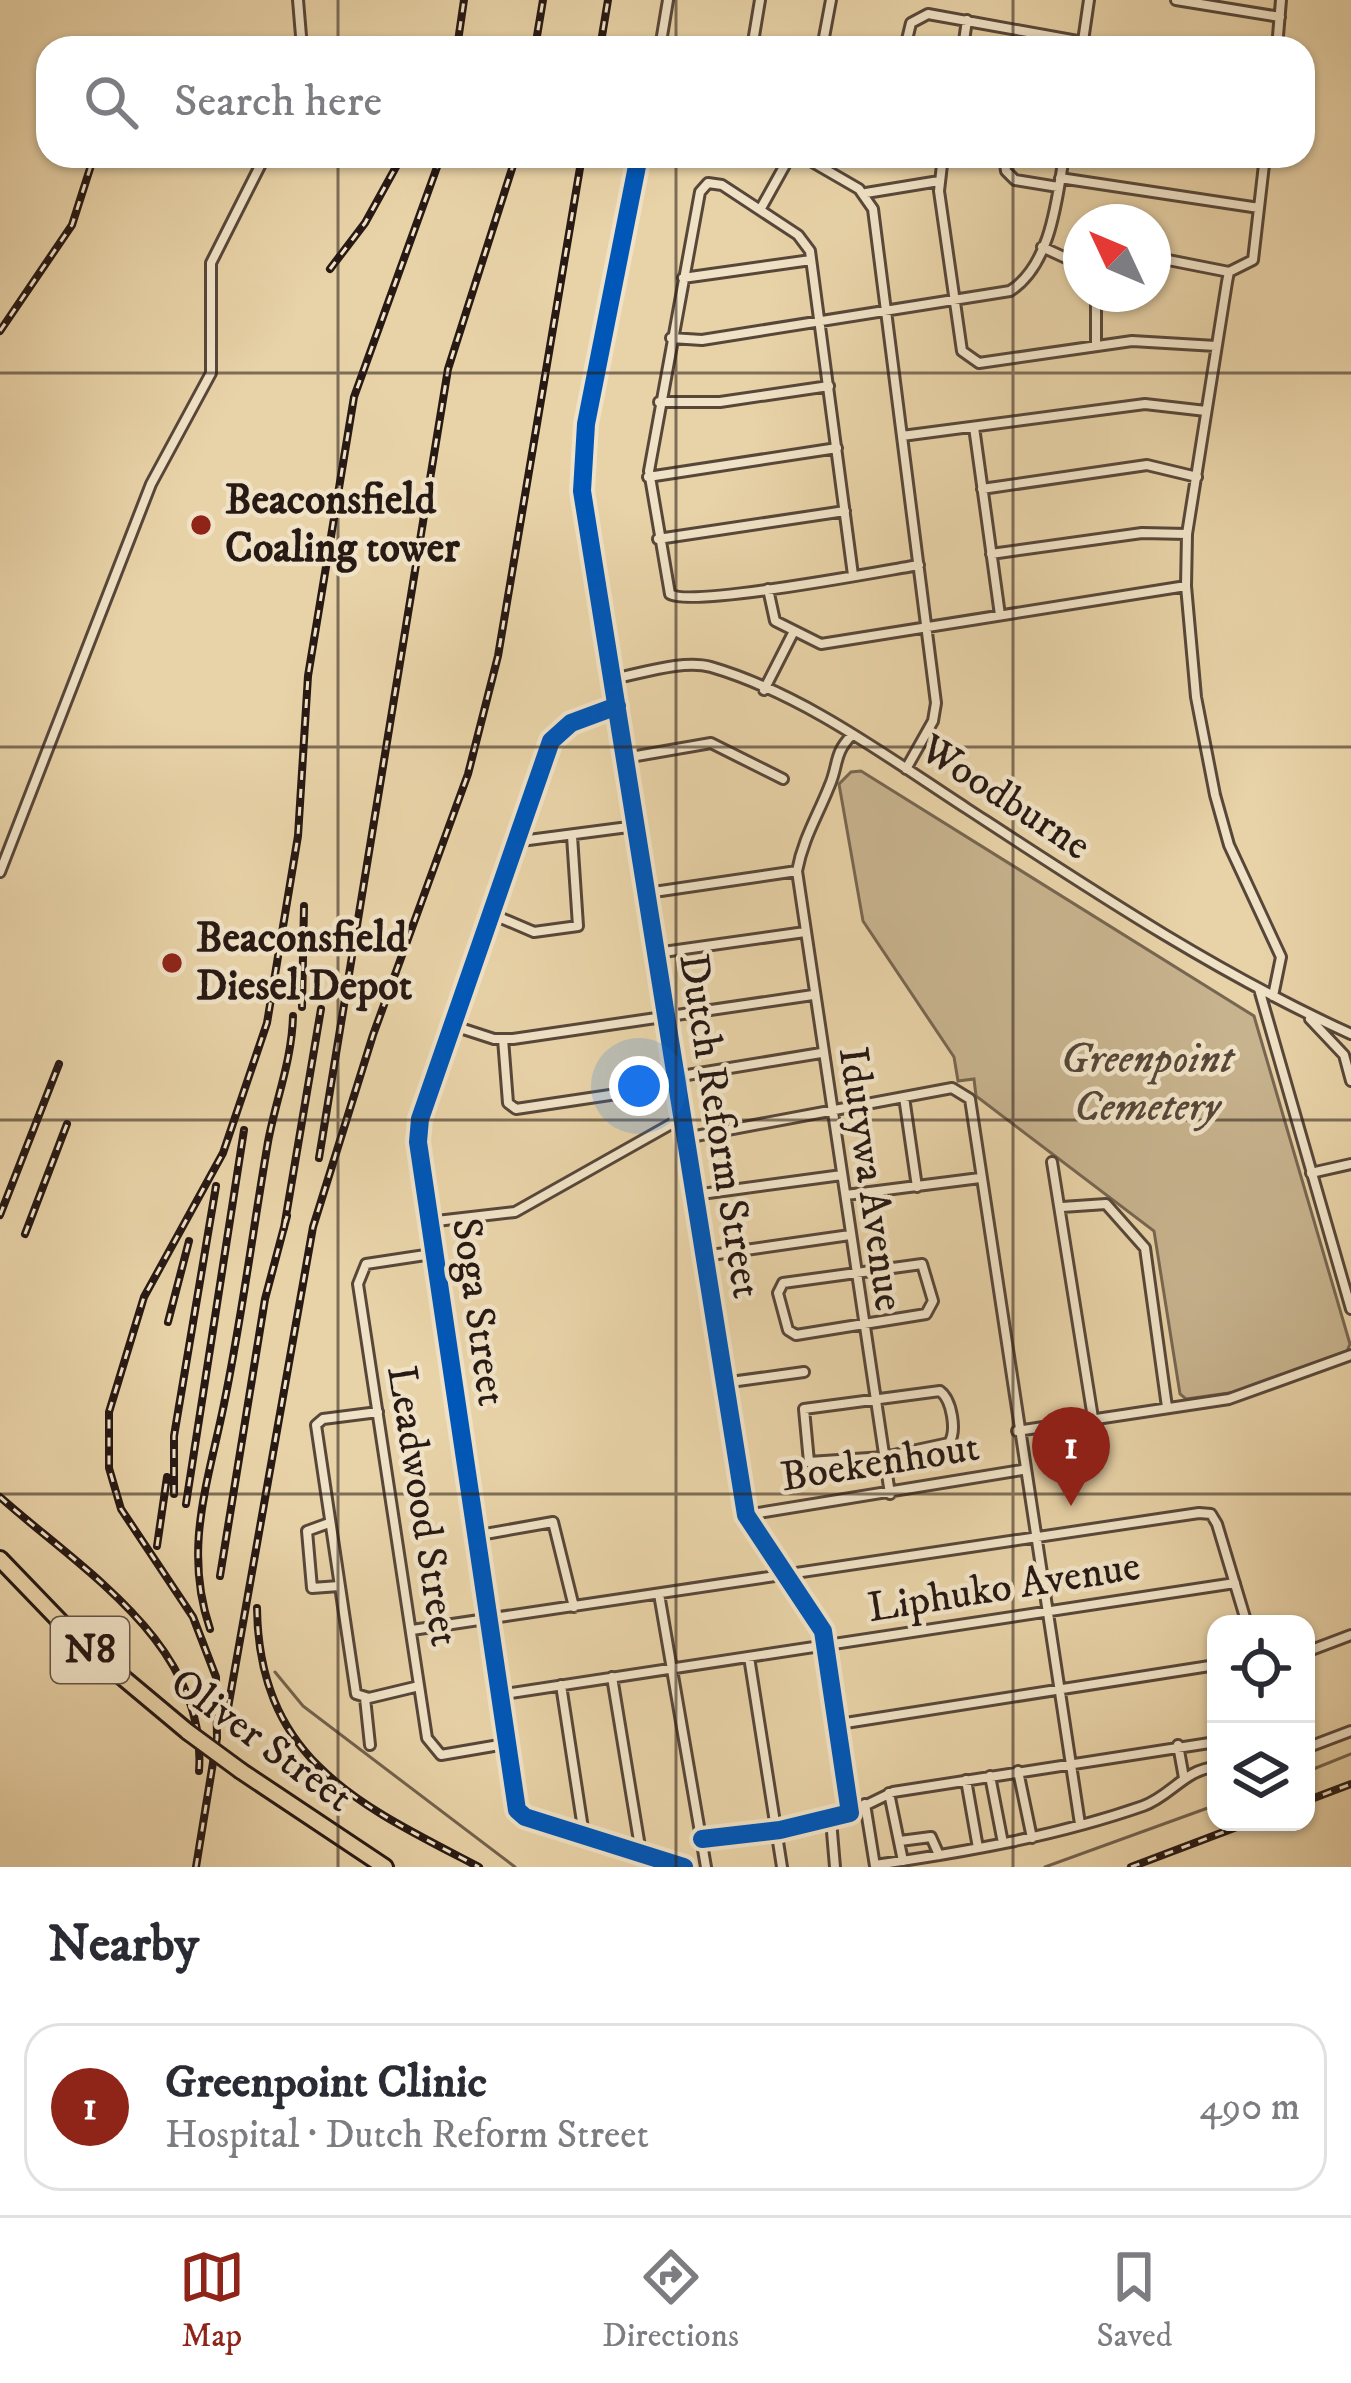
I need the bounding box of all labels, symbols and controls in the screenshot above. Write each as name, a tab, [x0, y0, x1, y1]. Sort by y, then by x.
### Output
search box	[36, 36, 1315, 168]
icon: search	[78, 69, 144, 135]
text: Search here	[174, 74, 382, 130]
north arrow	[1063, 204, 1171, 312]
place label: Beaconsfield Coaling tower	[225, 475, 460, 575]
marker: Beaconsfield Coaling tower	[188, 512, 214, 538]
street label: Woodburne	[909, 723, 1100, 872]
place label: Beaconsfield Diesel Depot	[196, 913, 413, 1013]
marker: Beaconsfield Diesel Depot	[159, 950, 185, 976]
street label: Dutch Reform Street	[666, 950, 772, 1302]
park label: Greenpoint Cemetery	[1061, 1034, 1236, 1134]
street label: Idutywa Avenue	[826, 1044, 914, 1314]
your location	[609, 1056, 669, 1116]
street label: Soga Street	[439, 1215, 517, 1409]
street label: Leadwood Street	[374, 1362, 470, 1650]
pin: 1	[1032, 1407, 1110, 1506]
street label: Boekenhout	[777, 1422, 983, 1504]
street label: Liphuko Avenue	[864, 1541, 1144, 1635]
map controls	[1207, 1615, 1315, 1831]
button: locate	[1207, 1615, 1315, 1723]
road number: N8	[51, 1617, 129, 1683]
street label: Oliver Street	[160, 1657, 362, 1825]
button: layers	[1207, 1723, 1315, 1831]
text: Nearby	[48, 1913, 199, 1977]
text: Greenpoint Clinic	[165, 2055, 487, 2111]
text: 1	[83, 2083, 97, 2132]
text: 490 m	[1199, 2083, 1300, 2132]
text: Hospital · Dutch Reform Street	[165, 2111, 649, 2160]
tab: Map	[179, 2244, 245, 2357]
tab: Directions	[602, 2244, 739, 2357]
tab: Saved	[1096, 2244, 1172, 2357]

